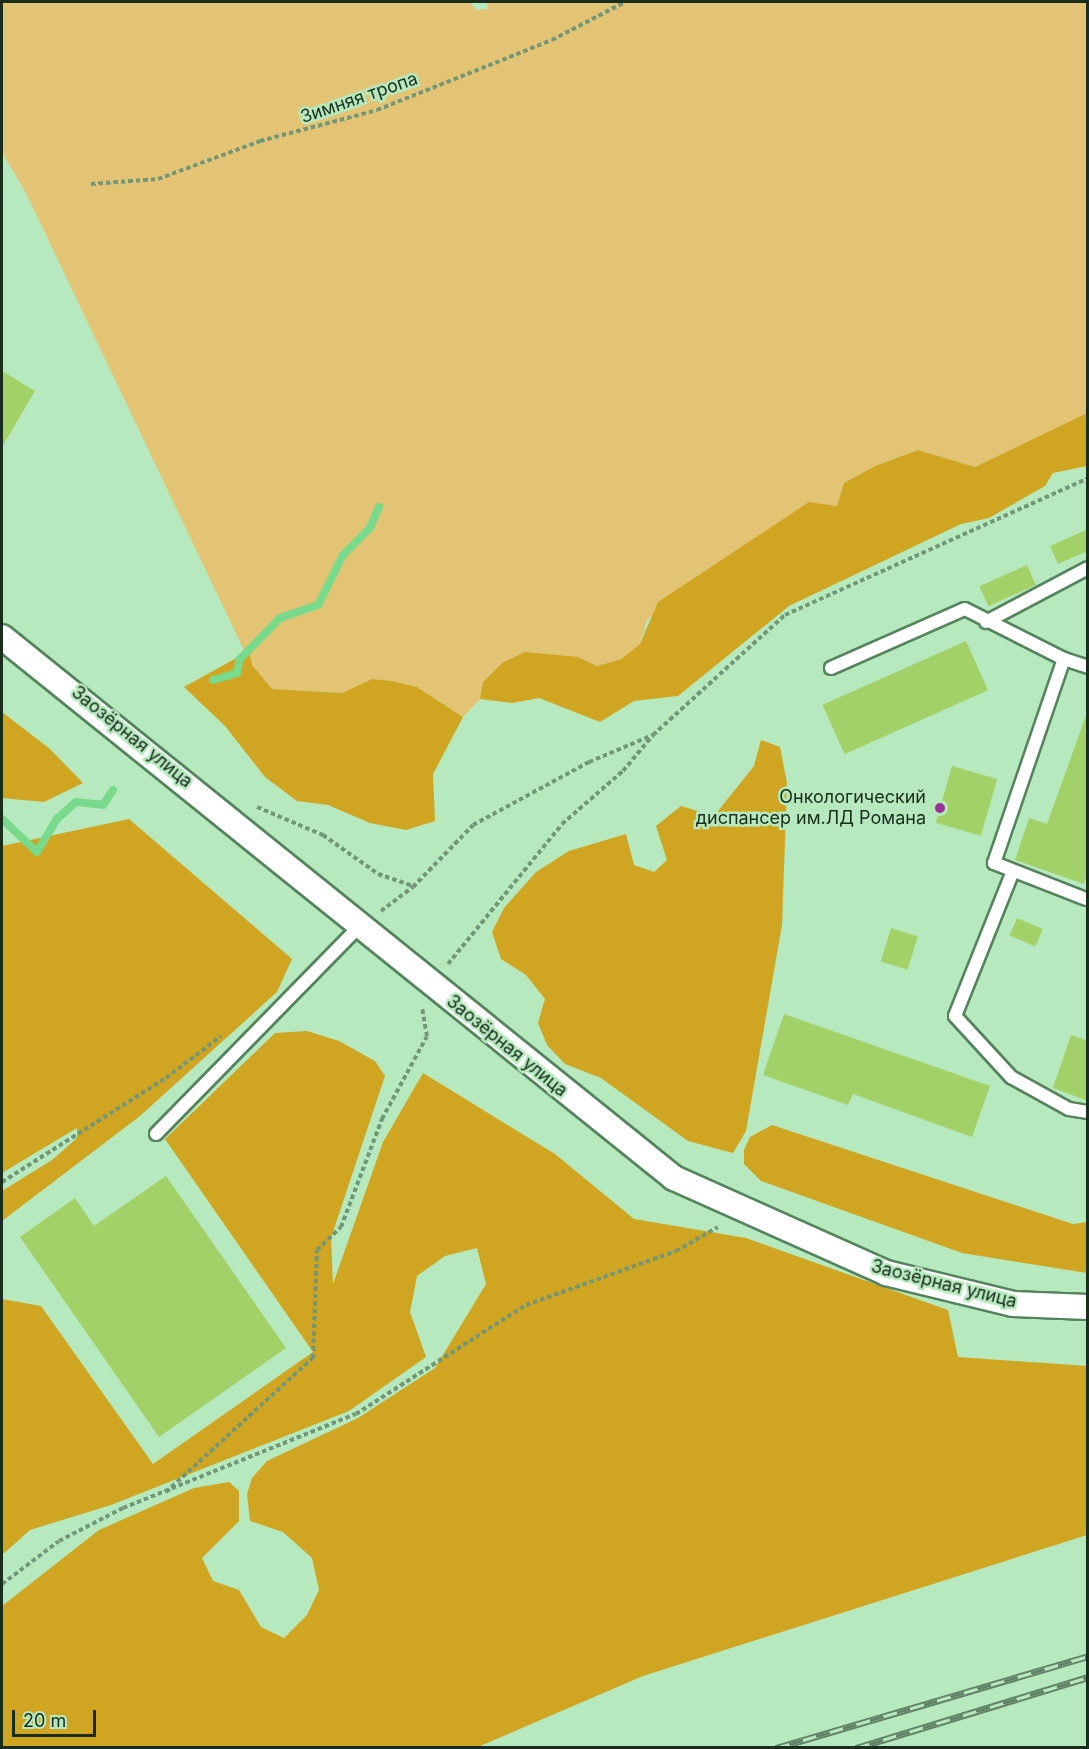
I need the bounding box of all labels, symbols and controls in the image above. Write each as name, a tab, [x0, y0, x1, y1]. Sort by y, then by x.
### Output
street label: Зимняя тропа	[298, 68, 420, 128]
street label: Заозёрная улица	[67, 682, 197, 792]
place label: Онкологический диспансер им.ЛД Романа	[696, 787, 926, 830]
marker: Онкологический диспансер им.ЛД Романа	[931, 799, 949, 817]
street label: Заозёрная улица	[442, 991, 572, 1101]
street label: Заозёрная улица	[869, 1255, 1019, 1313]
scale bar	[15, 1698, 99, 1736]
text: 20 m	[23, 1710, 66, 1731]

